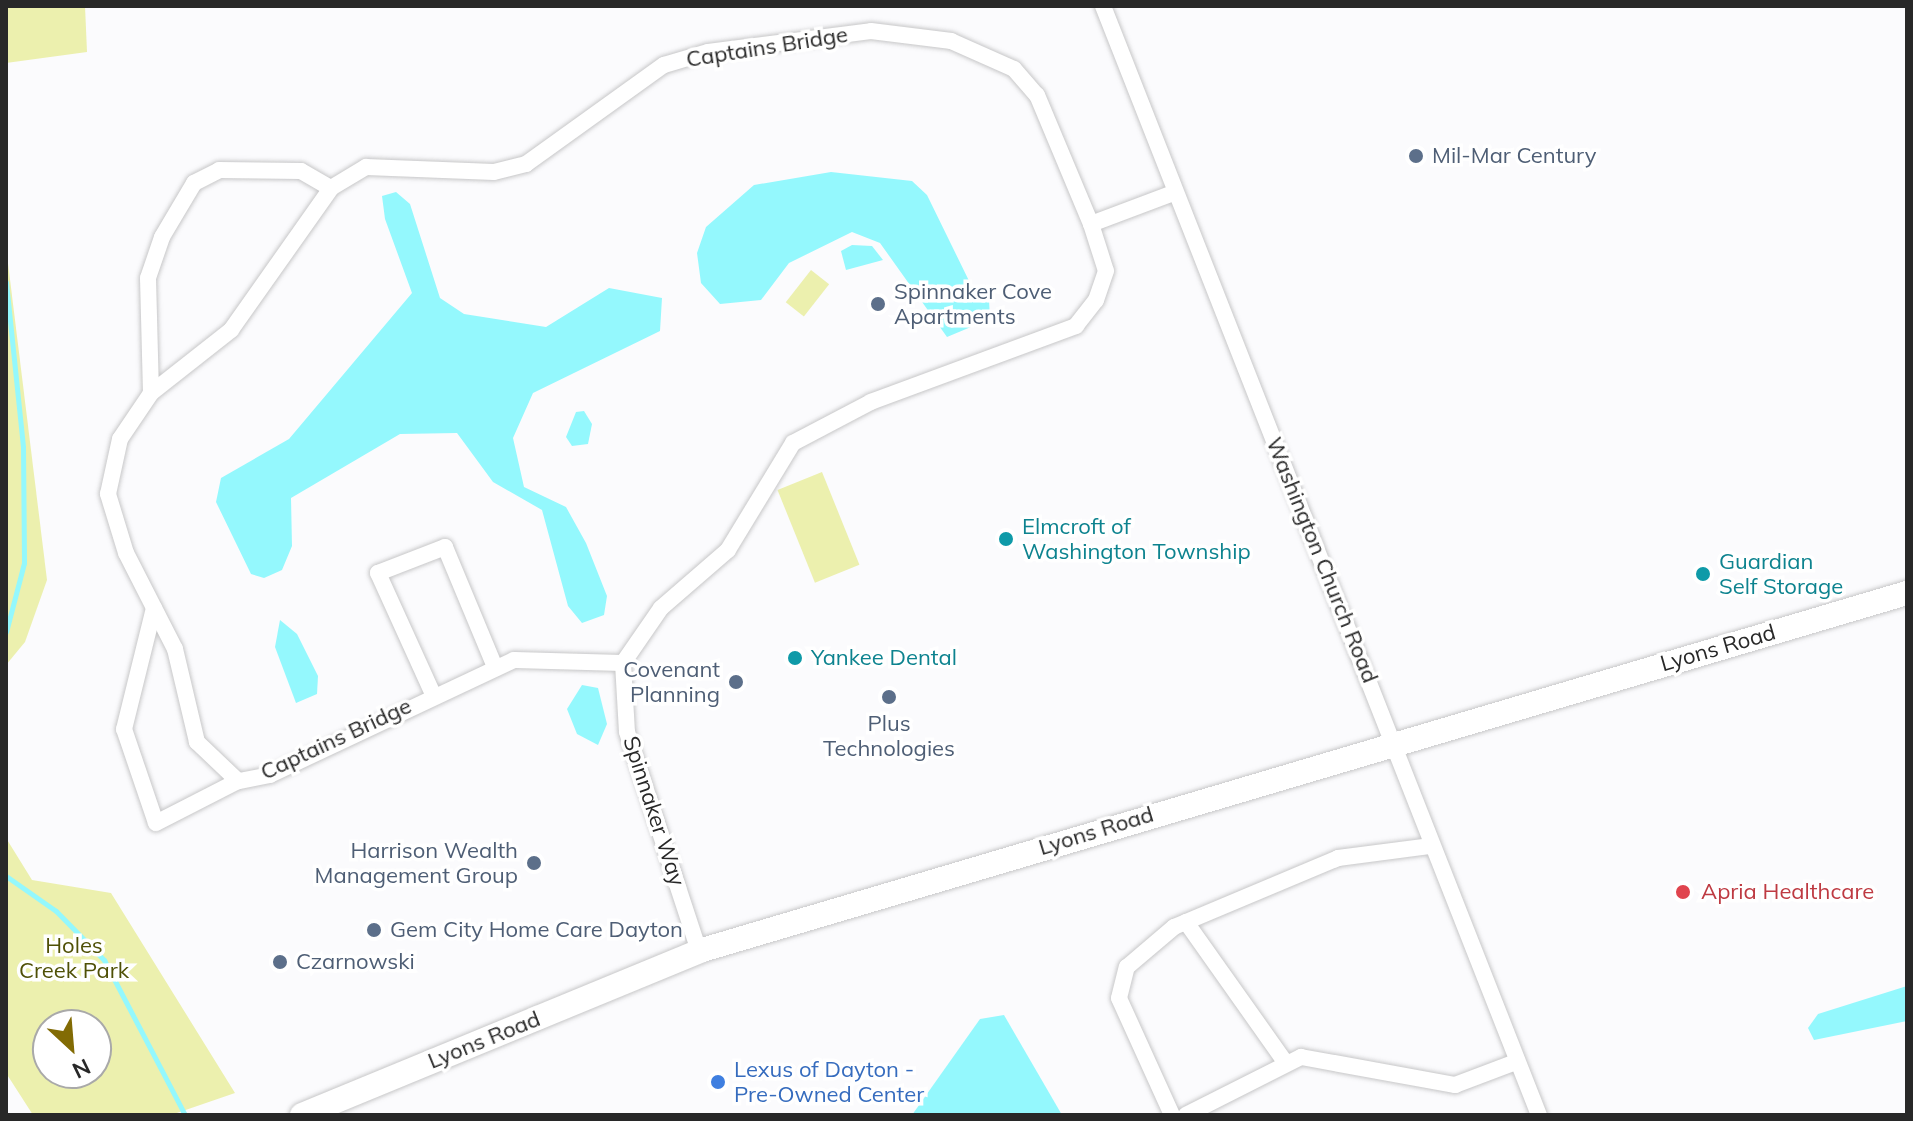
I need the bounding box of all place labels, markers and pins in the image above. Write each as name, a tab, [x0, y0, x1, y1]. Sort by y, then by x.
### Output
place label: Mil-Mar Century	[1432, 143, 1596, 169]
marker: Mil-Mar Century	[1407, 147, 1425, 165]
place label: Spinnaker Cove Apartments	[894, 278, 1052, 330]
marker: Spinnaker Cove Apartments	[869, 295, 887, 313]
place label: Elmcroft of Washington Township	[1022, 513, 1251, 564]
marker: Elmcroft of Washington Township	[997, 530, 1015, 548]
place label: Guardian Self Storage	[1719, 548, 1843, 600]
marker: Guardian Self Storage	[1694, 565, 1712, 583]
place label: Yankee Dental	[811, 645, 957, 671]
marker: Yankee Dental	[786, 649, 804, 667]
place label: Covenant Planning	[623, 656, 720, 708]
marker: Covenant Planning	[727, 673, 745, 691]
marker: Plus Technologies	[880, 688, 898, 706]
place label: Plus Technologies	[823, 710, 955, 762]
place label: Harrison Wealth Management Group	[315, 837, 518, 888]
marker: Harrison Wealth Management Group	[525, 854, 543, 872]
place label: Apria Healthcare	[1701, 879, 1874, 905]
marker: Apria Healthcare	[1672, 881, 1694, 903]
place label: Gem City Home Care Dayton	[390, 917, 683, 943]
marker: Gem City Home Care Dayton	[365, 921, 383, 939]
place label: Czarnowski	[296, 949, 415, 975]
marker: Czarnowski	[271, 953, 289, 971]
place label: Lexus of Dayton - Pre-Owned Center	[734, 1056, 924, 1108]
marker: Lexus of Dayton - Pre-Owned Center	[709, 1073, 727, 1091]

